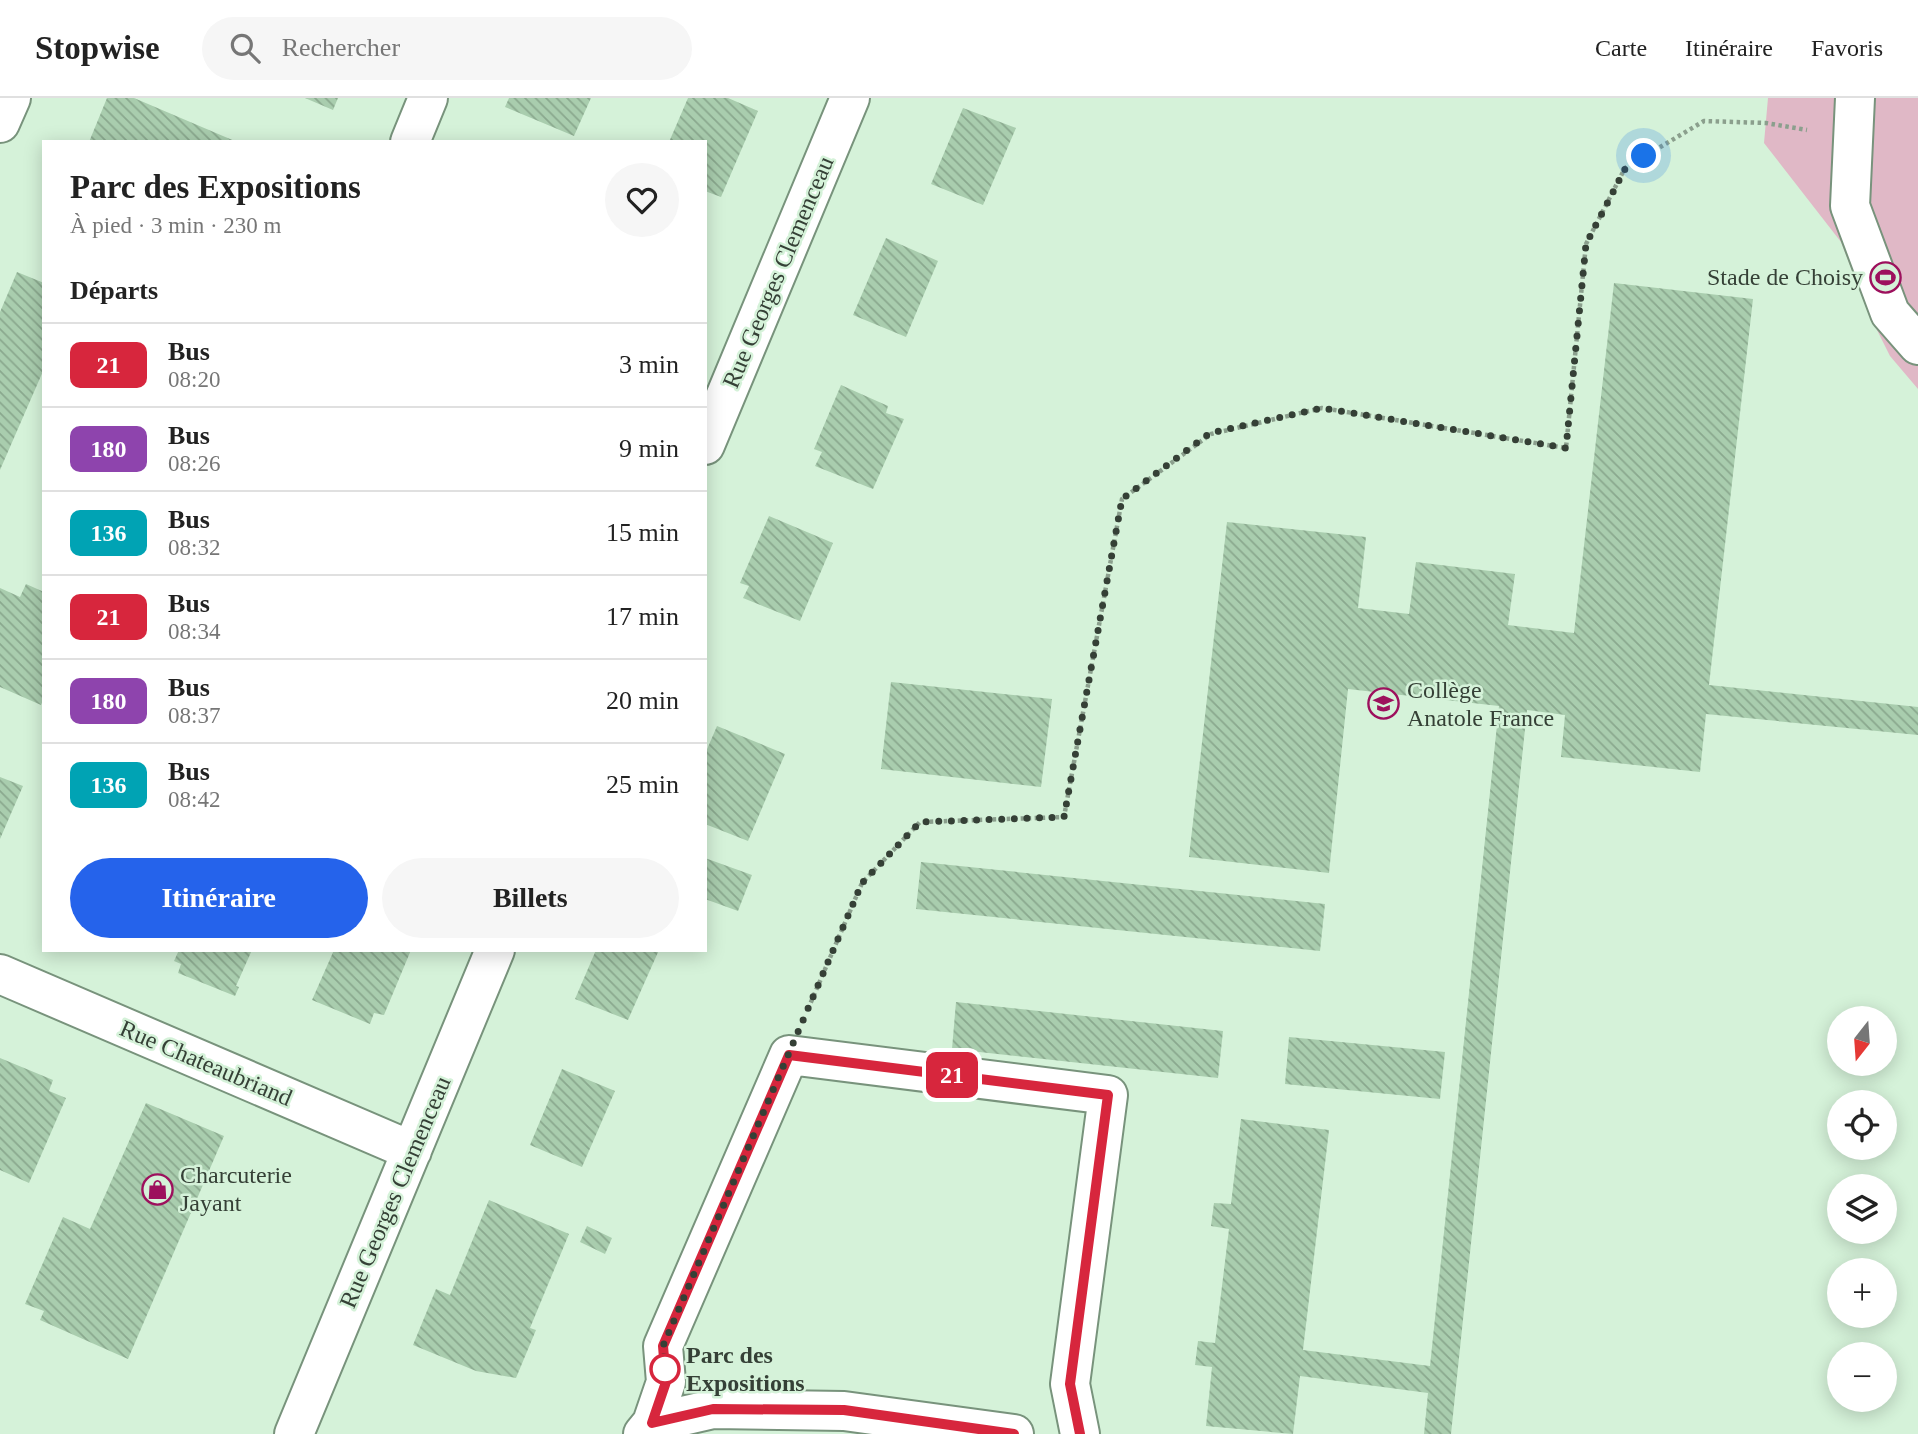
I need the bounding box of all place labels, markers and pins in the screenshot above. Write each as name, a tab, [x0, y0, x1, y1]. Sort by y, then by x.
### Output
sports icon: Stade de Choisy	[1869, 260, 1903, 294]
place label: Stade de Choisy	[1707, 264, 1863, 290]
place label: Collège Anatole France	[1407, 677, 1554, 731]
school or university icon: Collège Anatole France	[1367, 687, 1401, 721]
place label: Charcuterie Jayant	[180, 1162, 292, 1216]
shop icon: Charcuterie Jayant	[140, 1172, 174, 1206]
place label: Parc des Expositions	[686, 1342, 805, 1396]
marker: Parc des Expositions	[650, 1354, 680, 1384]

